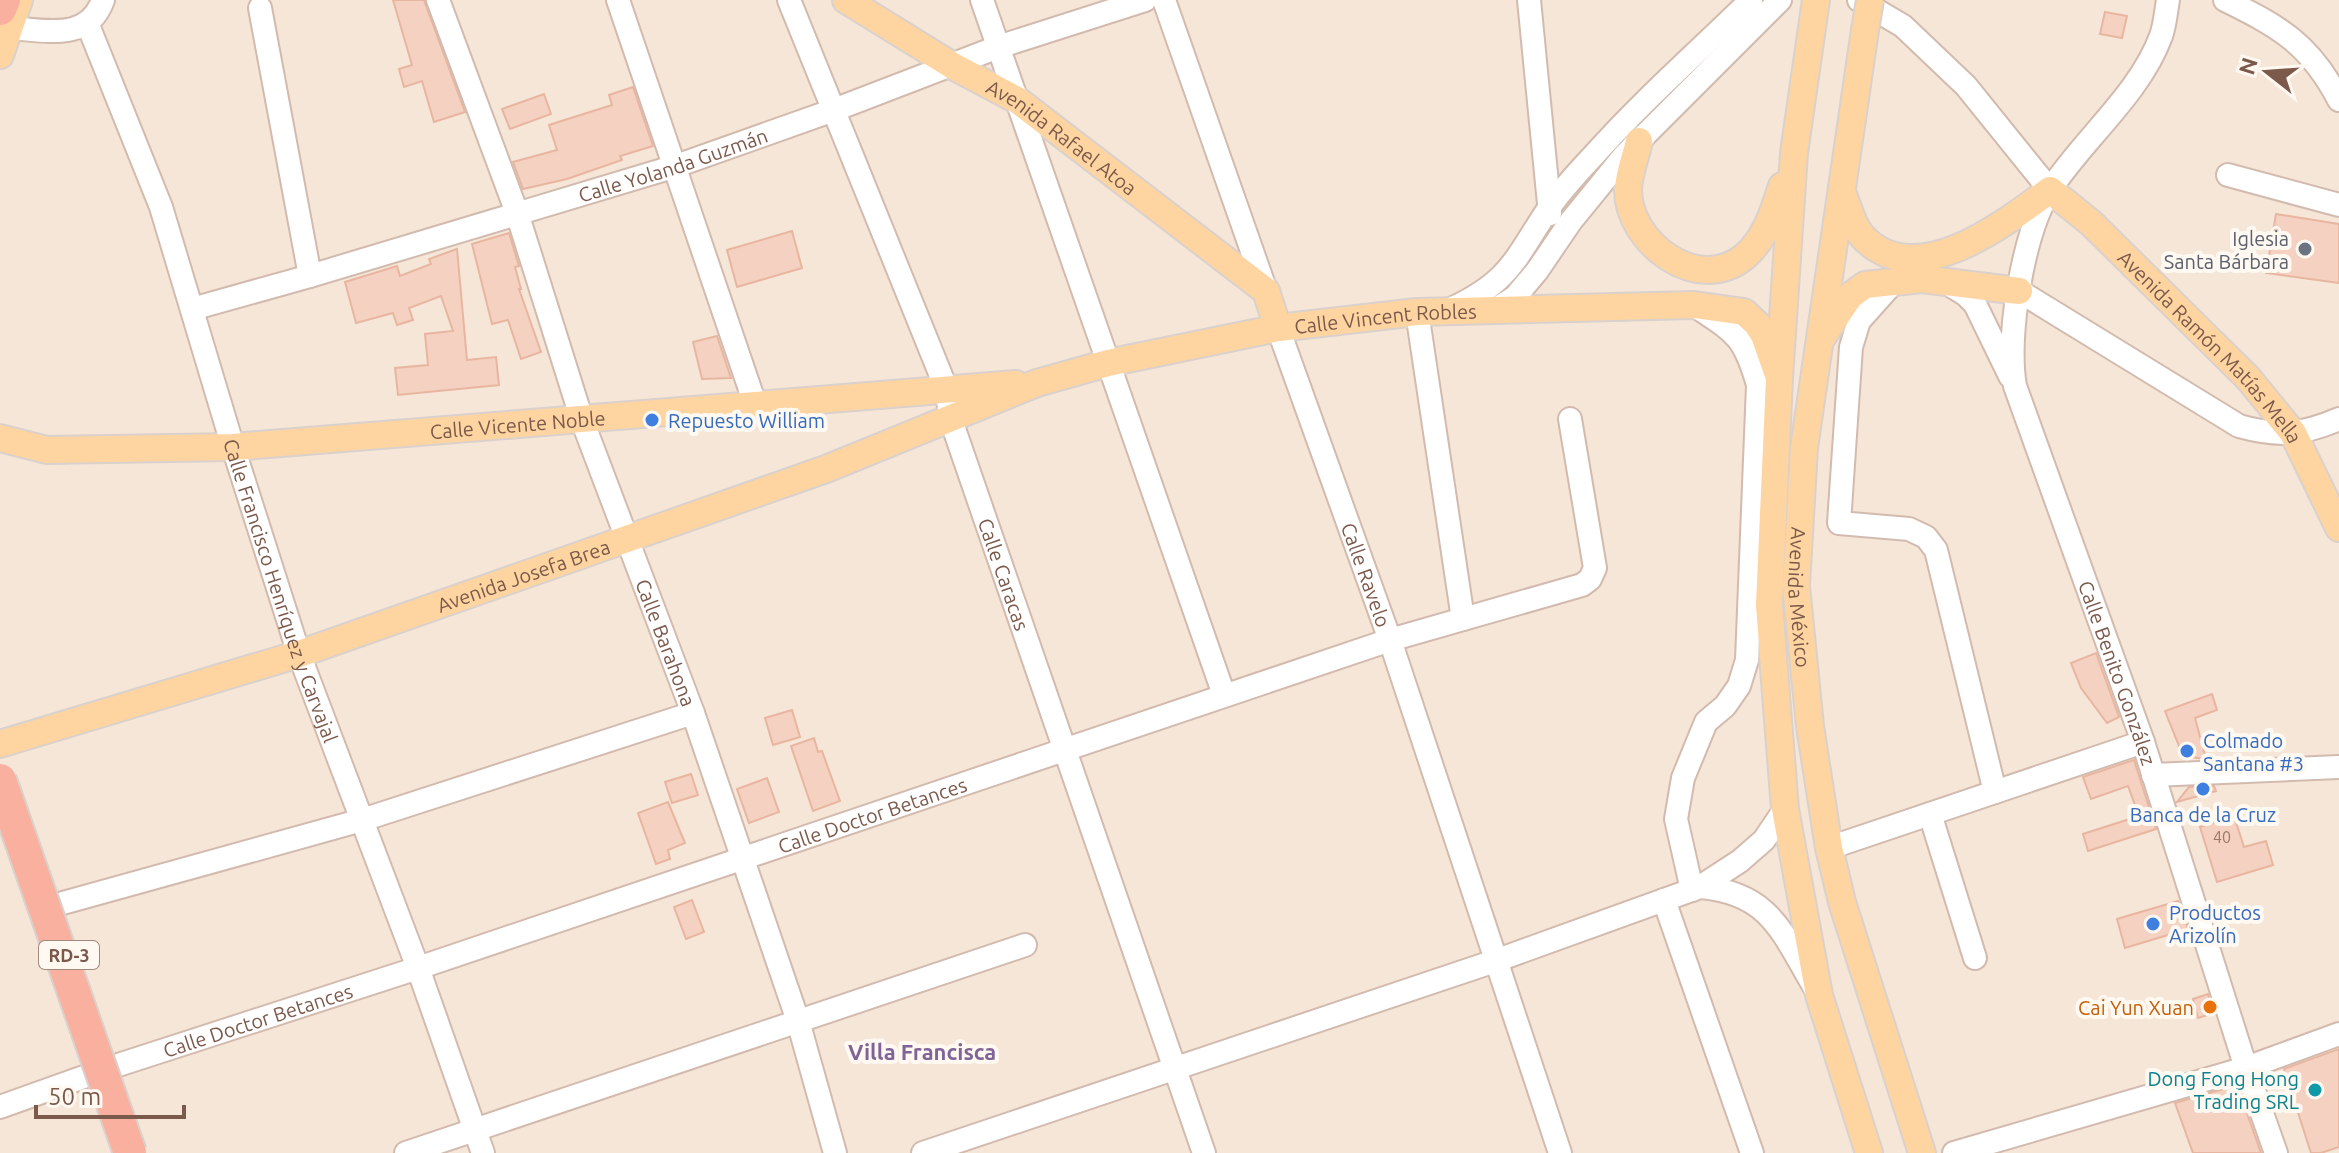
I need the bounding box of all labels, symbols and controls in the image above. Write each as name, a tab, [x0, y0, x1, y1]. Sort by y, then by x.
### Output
north arrow	[2227, 32, 2307, 112]
text: N	[2233, 54, 2262, 78]
street label: Avenida Rafael Atoa	[983, 75, 1142, 199]
street label: Calle Yolanda Guzmán	[576, 123, 770, 206]
place label: Iglesia Santa Bárbara	[2164, 227, 2289, 273]
marker: Iglesia Santa Bárbara	[2296, 240, 2314, 258]
street label: Avenida Ramón Matías Mella	[2114, 245, 2307, 446]
street label: Calle Vincent Robles	[1293, 299, 1477, 338]
street label: Calle Vicente Noble	[429, 406, 606, 443]
place label: Repuesto William	[668, 409, 825, 432]
marker: Repuesto William	[643, 411, 661, 429]
street label: Calle Francisco Henríquez y Carvajal	[220, 436, 343, 745]
street label: Calle Caracas	[974, 515, 1034, 633]
street label: Calle Ravelo	[1337, 519, 1396, 630]
street label: Avenida México	[1784, 526, 1816, 668]
street label: Avenida Josefa Brea	[434, 534, 613, 616]
street label: Calle Barahona	[632, 576, 701, 709]
street label: Calle Benito González	[2074, 578, 2161, 768]
place label: Colmado Santana #3	[2203, 729, 2304, 775]
marker: Colmado Santana #3	[2178, 742, 2196, 760]
street label: Calle Doctor Betances	[775, 772, 970, 857]
marker: Banca de la Cruz	[2194, 780, 2212, 798]
place label: Banca de la Cruz	[2130, 803, 2276, 826]
house number: 40	[2213, 828, 2231, 846]
place label: Productos Arizolín	[2169, 901, 2261, 947]
marker: Productos Arizolín	[2144, 915, 2162, 933]
road number: RD-3	[39, 941, 99, 969]
street label: Calle Doctor Betances	[160, 978, 355, 1061]
place label: Cai Yun Xuan	[2078, 996, 2194, 1019]
marker: Cai Yun Xuan	[2201, 998, 2219, 1016]
district label: Villa Francisca	[848, 1039, 996, 1064]
place label: Dong Fong Hong Trading SRL	[2147, 1067, 2299, 1113]
scale bar	[36, 1069, 184, 1119]
marker: Dong Fong Hong Trading SRL	[2306, 1081, 2324, 1099]
text: 50 m	[48, 1083, 101, 1110]

